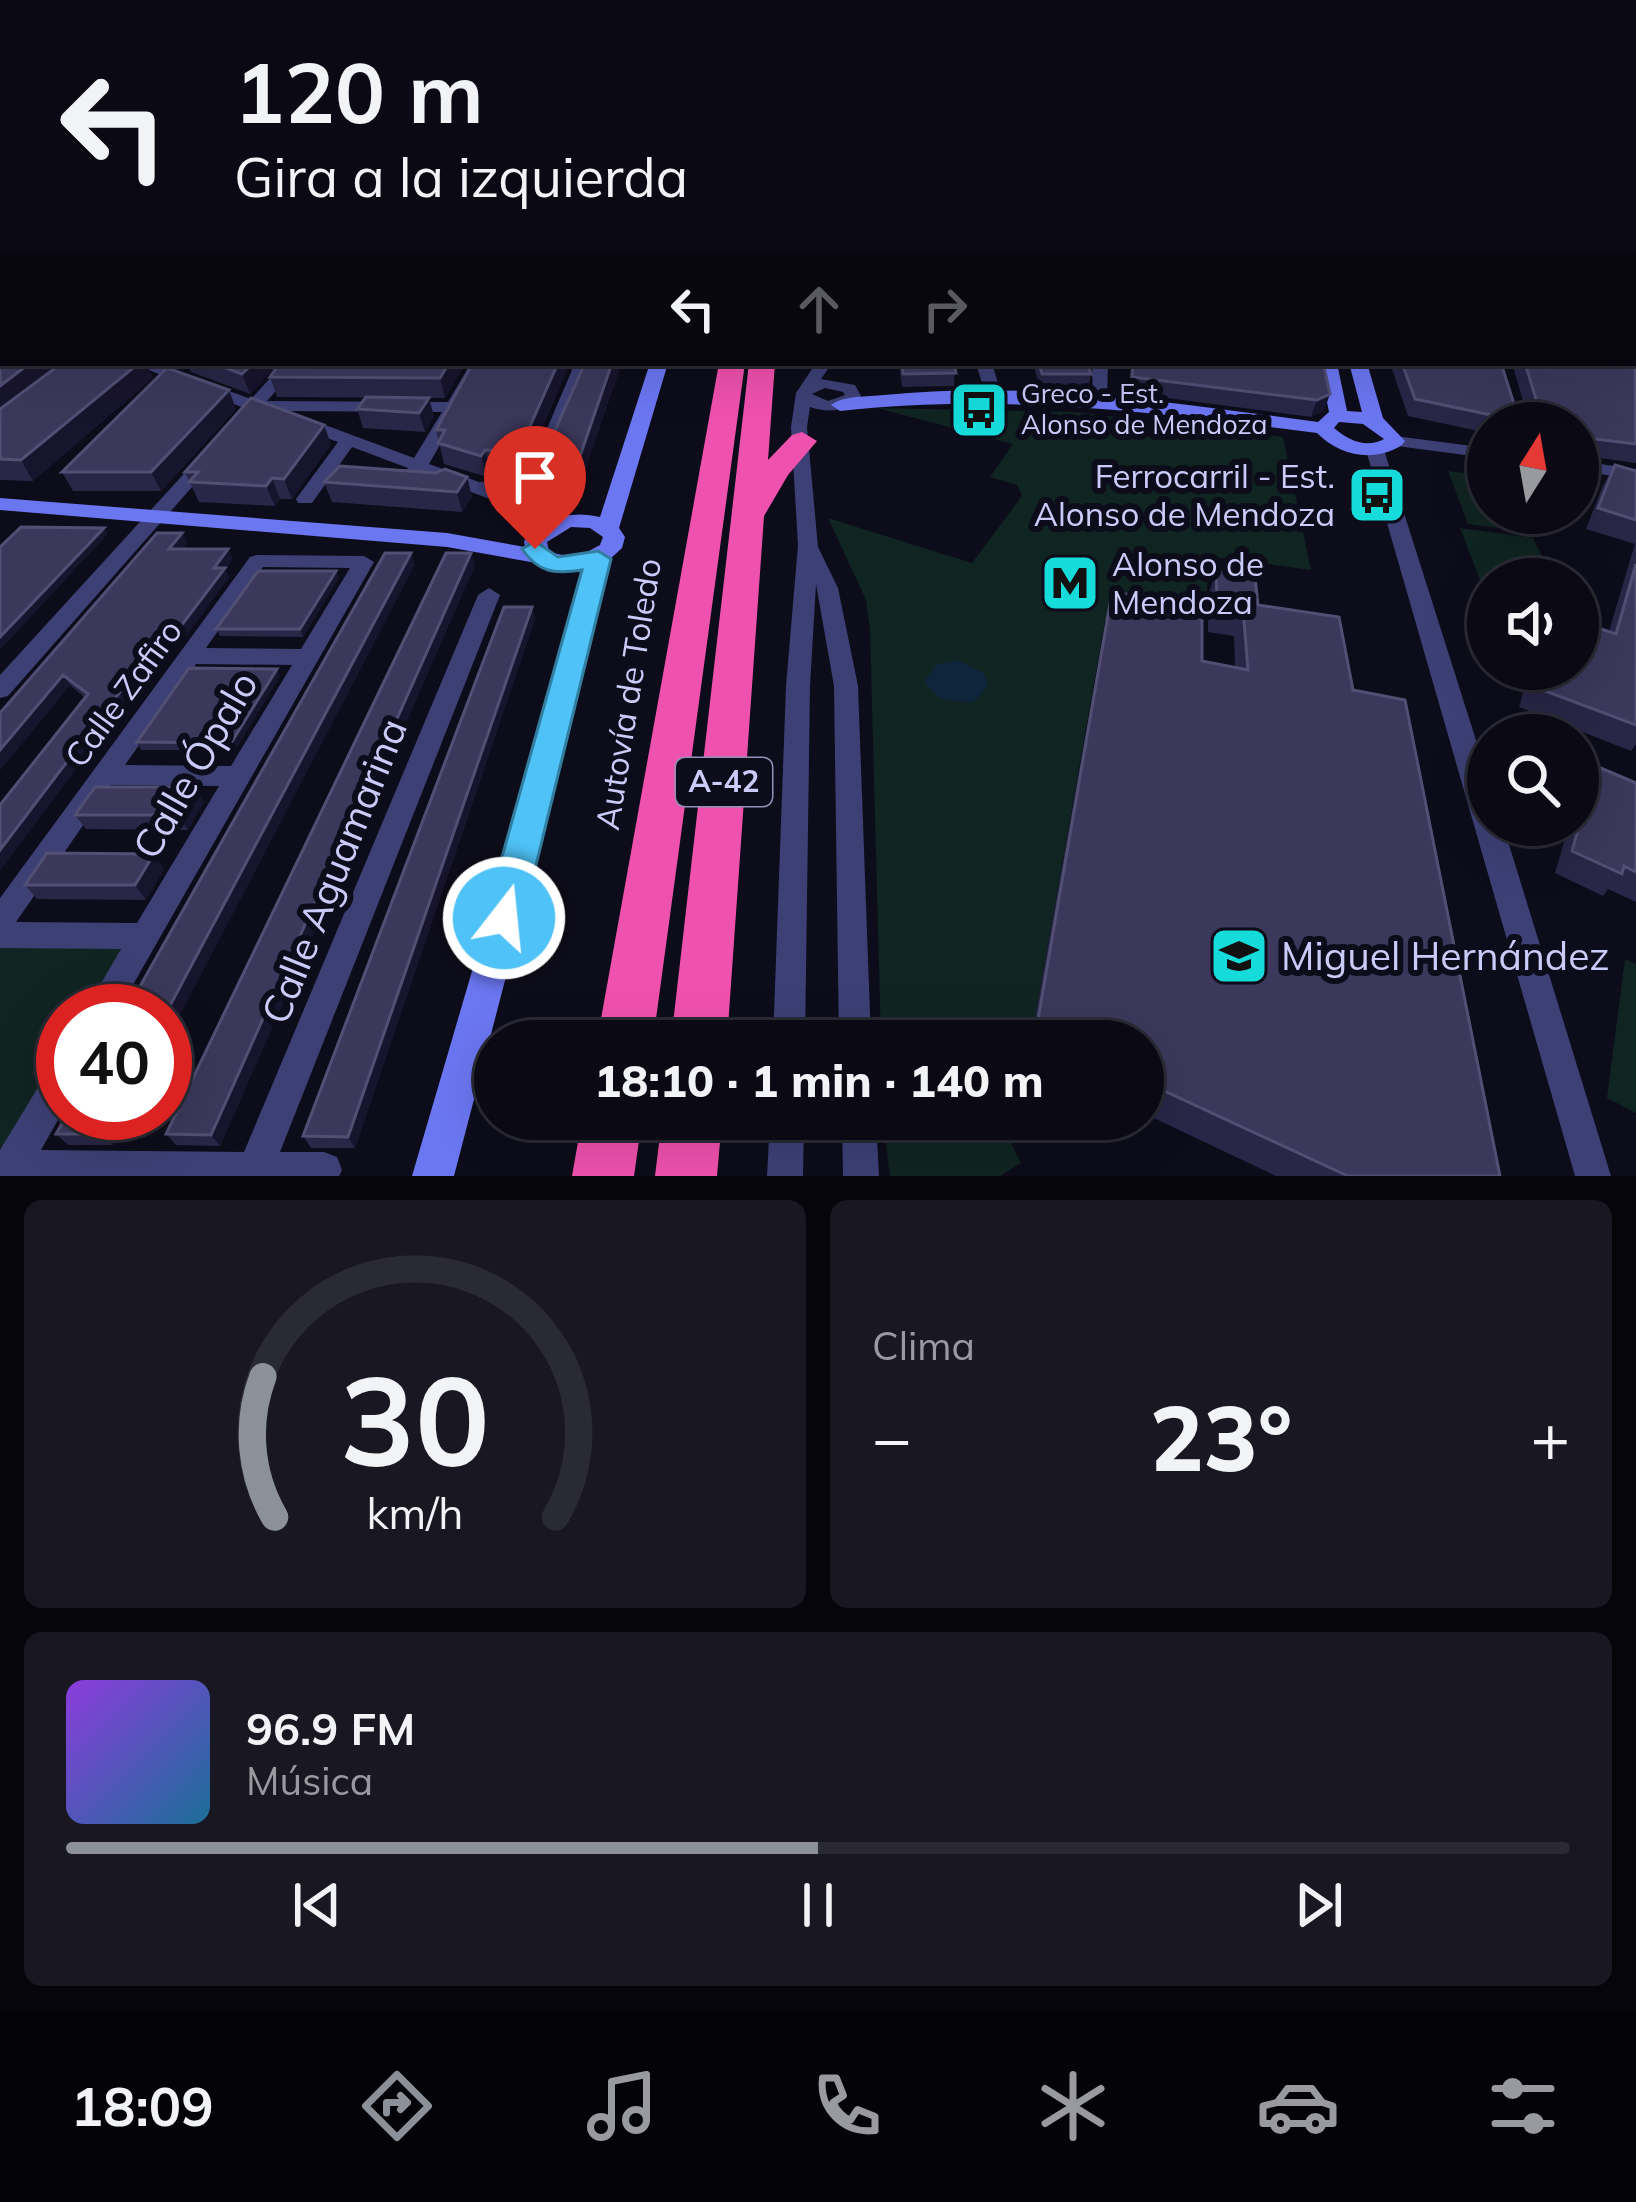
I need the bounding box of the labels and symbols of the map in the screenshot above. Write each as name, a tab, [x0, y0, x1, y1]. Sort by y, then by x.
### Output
place label: Greco - Est. Alonso de Mendoza	[1021, 376, 1268, 441]
bus stop icon: Greco - Est. Alonso de Mendoza	[948, 379, 1010, 441]
north arrow	[1467, 402, 1599, 534]
pin	[484, 426, 586, 549]
place label: Ferrocarril - Est. Alonso de Mendoza	[1034, 455, 1335, 534]
bus stop icon: Ferrocarril - Est. Alonso de Mendoza	[1346, 464, 1408, 526]
place label: Alonso de Mendoza	[1112, 543, 1264, 622]
metro station icon: Alonso de Mendoza	[1039, 552, 1101, 614]
street label: Autovía de Toledo	[586, 555, 669, 833]
street label: Calle Zafiro	[55, 611, 190, 775]
street label: Calle Ópalo	[121, 662, 268, 867]
street label: Calle Aguamarina	[250, 711, 417, 1030]
road number: A-42	[676, 758, 772, 806]
position arrow	[441, 855, 567, 981]
school or university icon: Miguel Hernández	[1208, 925, 1270, 987]
place label: Miguel Hernández	[1281, 931, 1610, 980]
speed limit sign: 40	[36, 984, 192, 1140]

